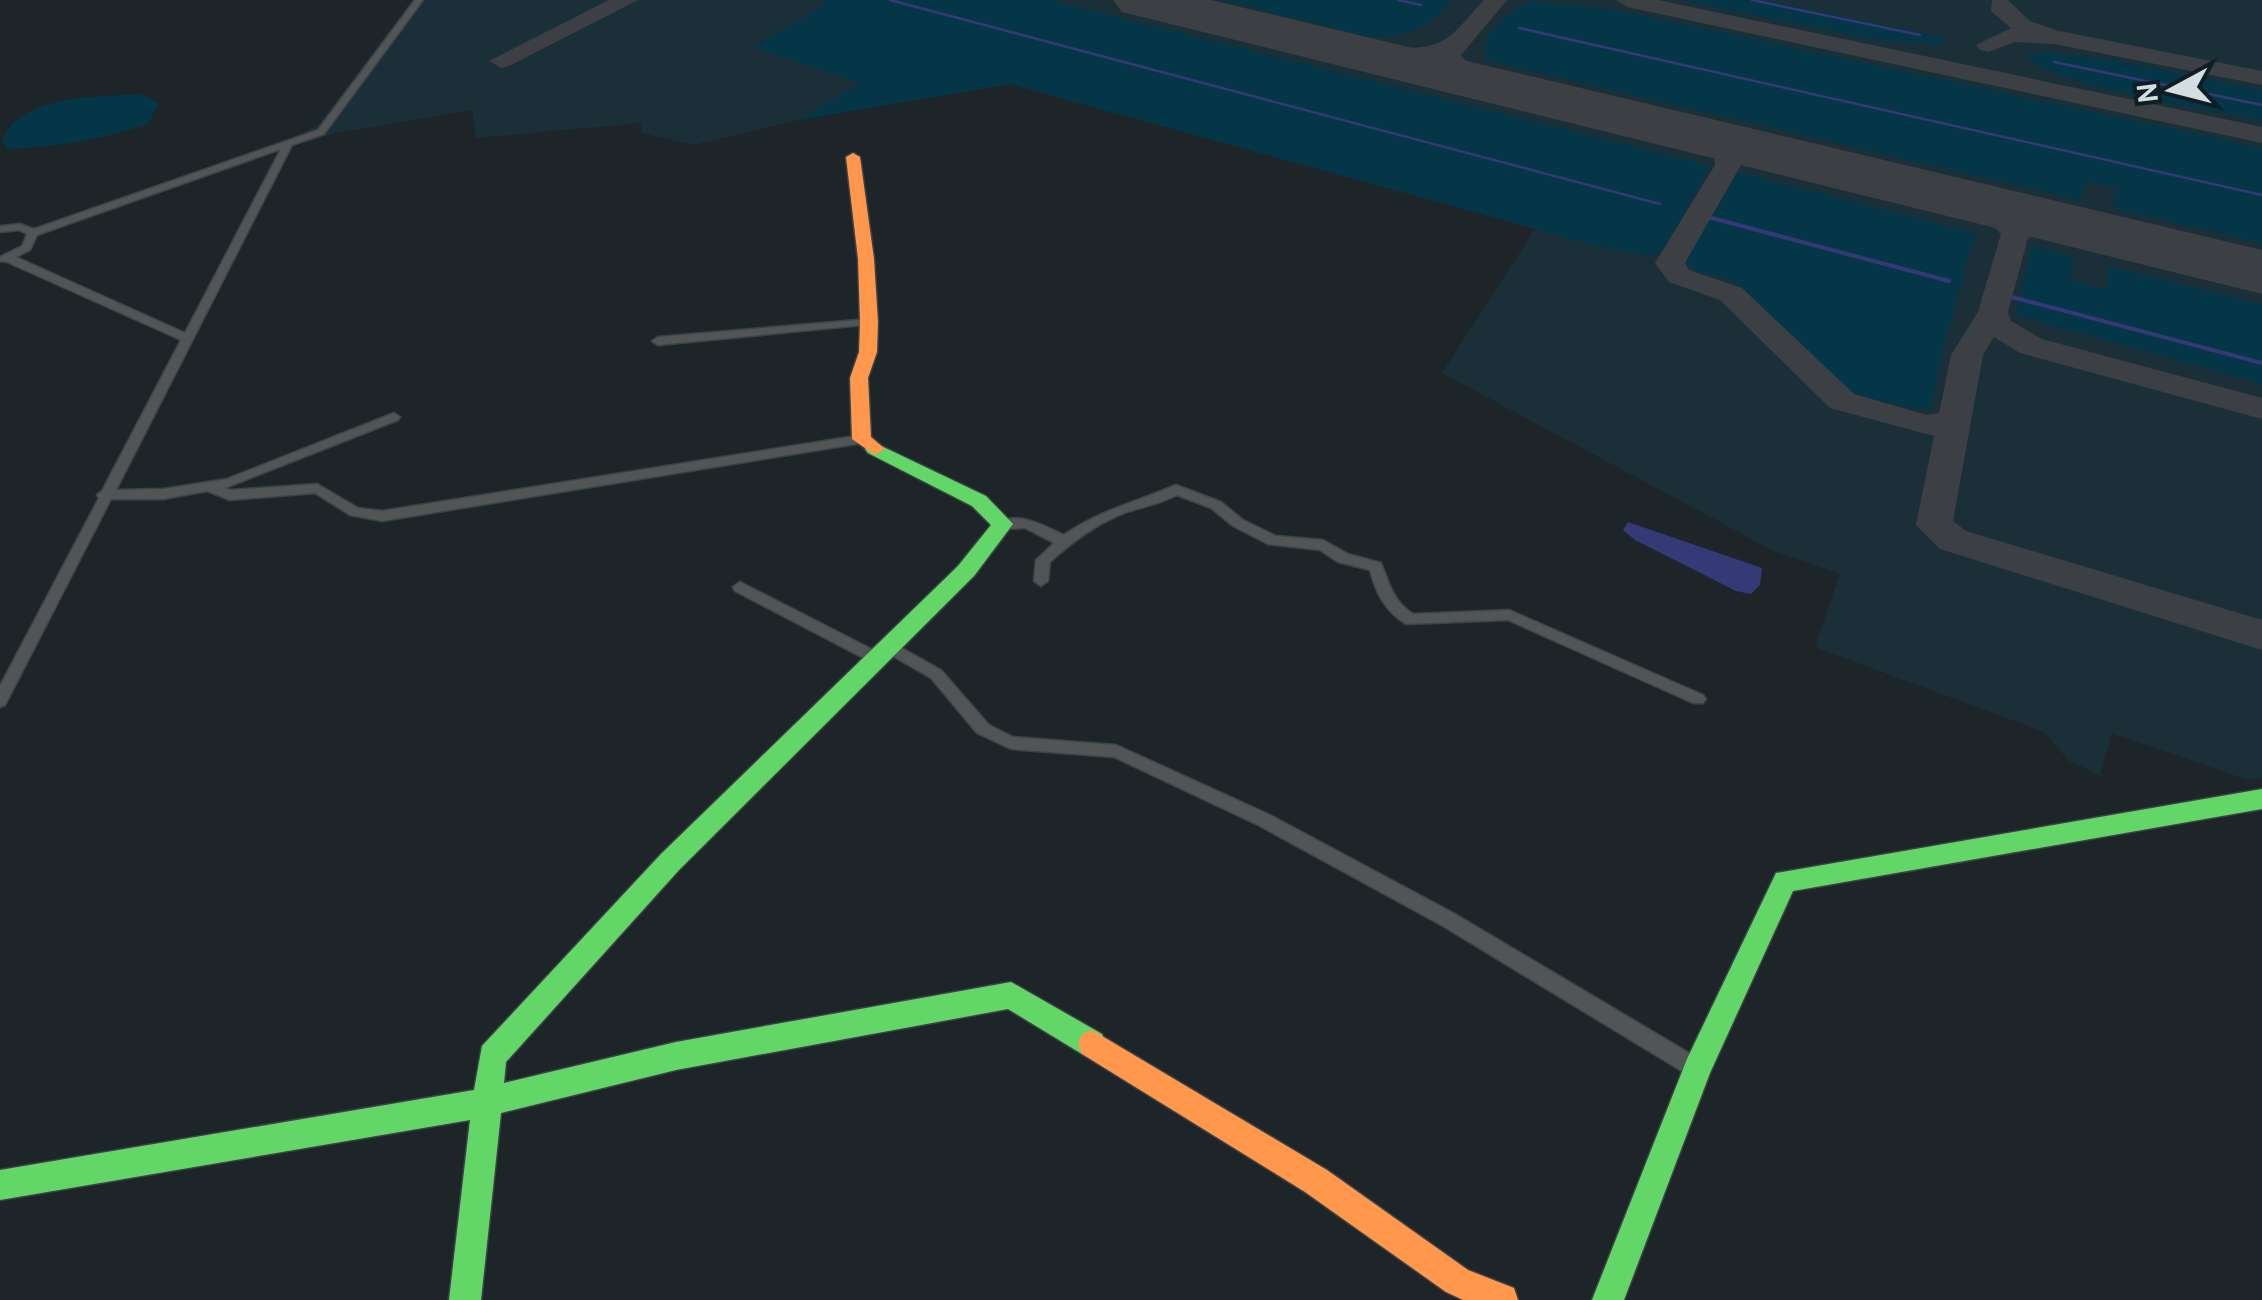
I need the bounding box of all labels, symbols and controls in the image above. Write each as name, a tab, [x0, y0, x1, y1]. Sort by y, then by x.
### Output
north arrow	[2122, 40, 2222, 140]
text: N	[2131, 81, 2169, 105]

